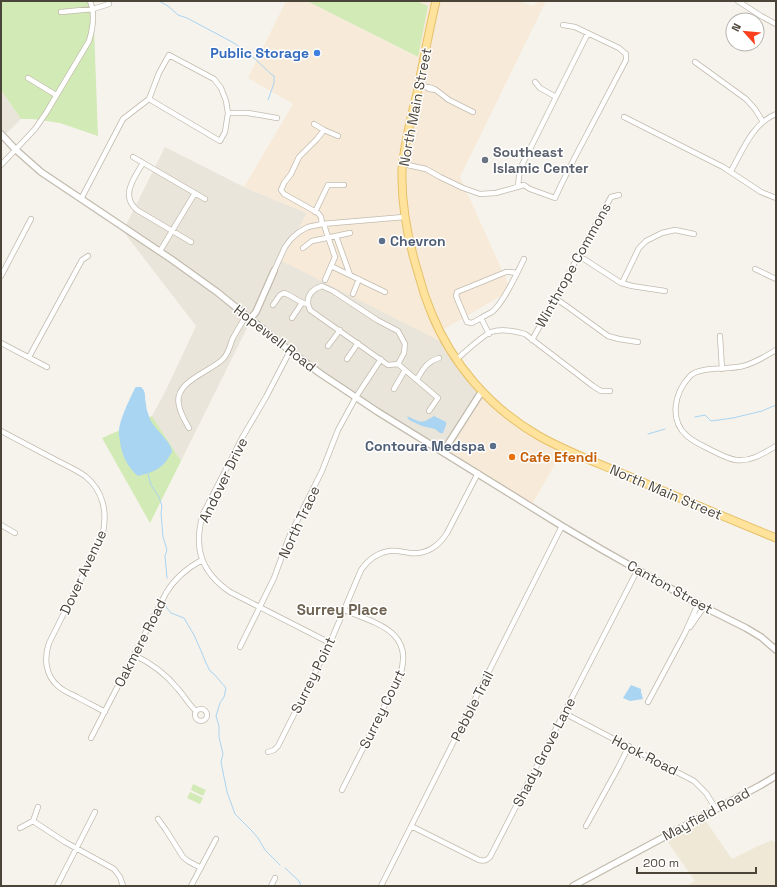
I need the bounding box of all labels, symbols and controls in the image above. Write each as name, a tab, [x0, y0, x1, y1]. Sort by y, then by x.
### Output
north arrow	[725, 12, 765, 52]
text: N	[728, 21, 744, 34]
place label: Public Storage	[210, 44, 309, 62]
street label: North Main Street	[395, 46, 435, 168]
marker: Public Storage	[312, 48, 322, 58]
place label: Southeast Islamic Center	[493, 143, 589, 177]
marker: Southeast Islamic Center	[480, 155, 490, 165]
street label: Winthrope Commons	[531, 199, 615, 331]
place label: Chevron	[390, 232, 446, 250]
marker: Chevron	[377, 236, 387, 246]
street label: Hopewell Road	[230, 300, 320, 376]
street label: Andover Drive	[195, 434, 251, 526]
place label: Contoura Medspa	[365, 437, 485, 455]
marker: Contoura Medspa	[488, 441, 498, 451]
place label: Cafe Efendi	[520, 448, 597, 466]
marker: Cafe Efendi	[507, 452, 517, 462]
street label: North Main Street	[607, 460, 725, 524]
street label: North Trace	[274, 483, 324, 561]
street label: Dover Avenue	[56, 527, 110, 617]
street label: Canton Street	[624, 556, 716, 618]
street label: Oakmere Road	[110, 596, 170, 690]
district label: Surrey Place	[297, 600, 388, 619]
street label: Surrey Point	[287, 634, 339, 716]
street label: Surrey Court	[355, 666, 409, 752]
street label: Pebble Trail	[447, 668, 497, 744]
street label: Shady Grove Lane	[509, 694, 579, 810]
street label: Hook Road	[609, 731, 681, 779]
street label: Mayfield Road	[659, 783, 753, 845]
scale bar	[637, 849, 756, 875]
text: 200 m	[643, 855, 679, 871]

